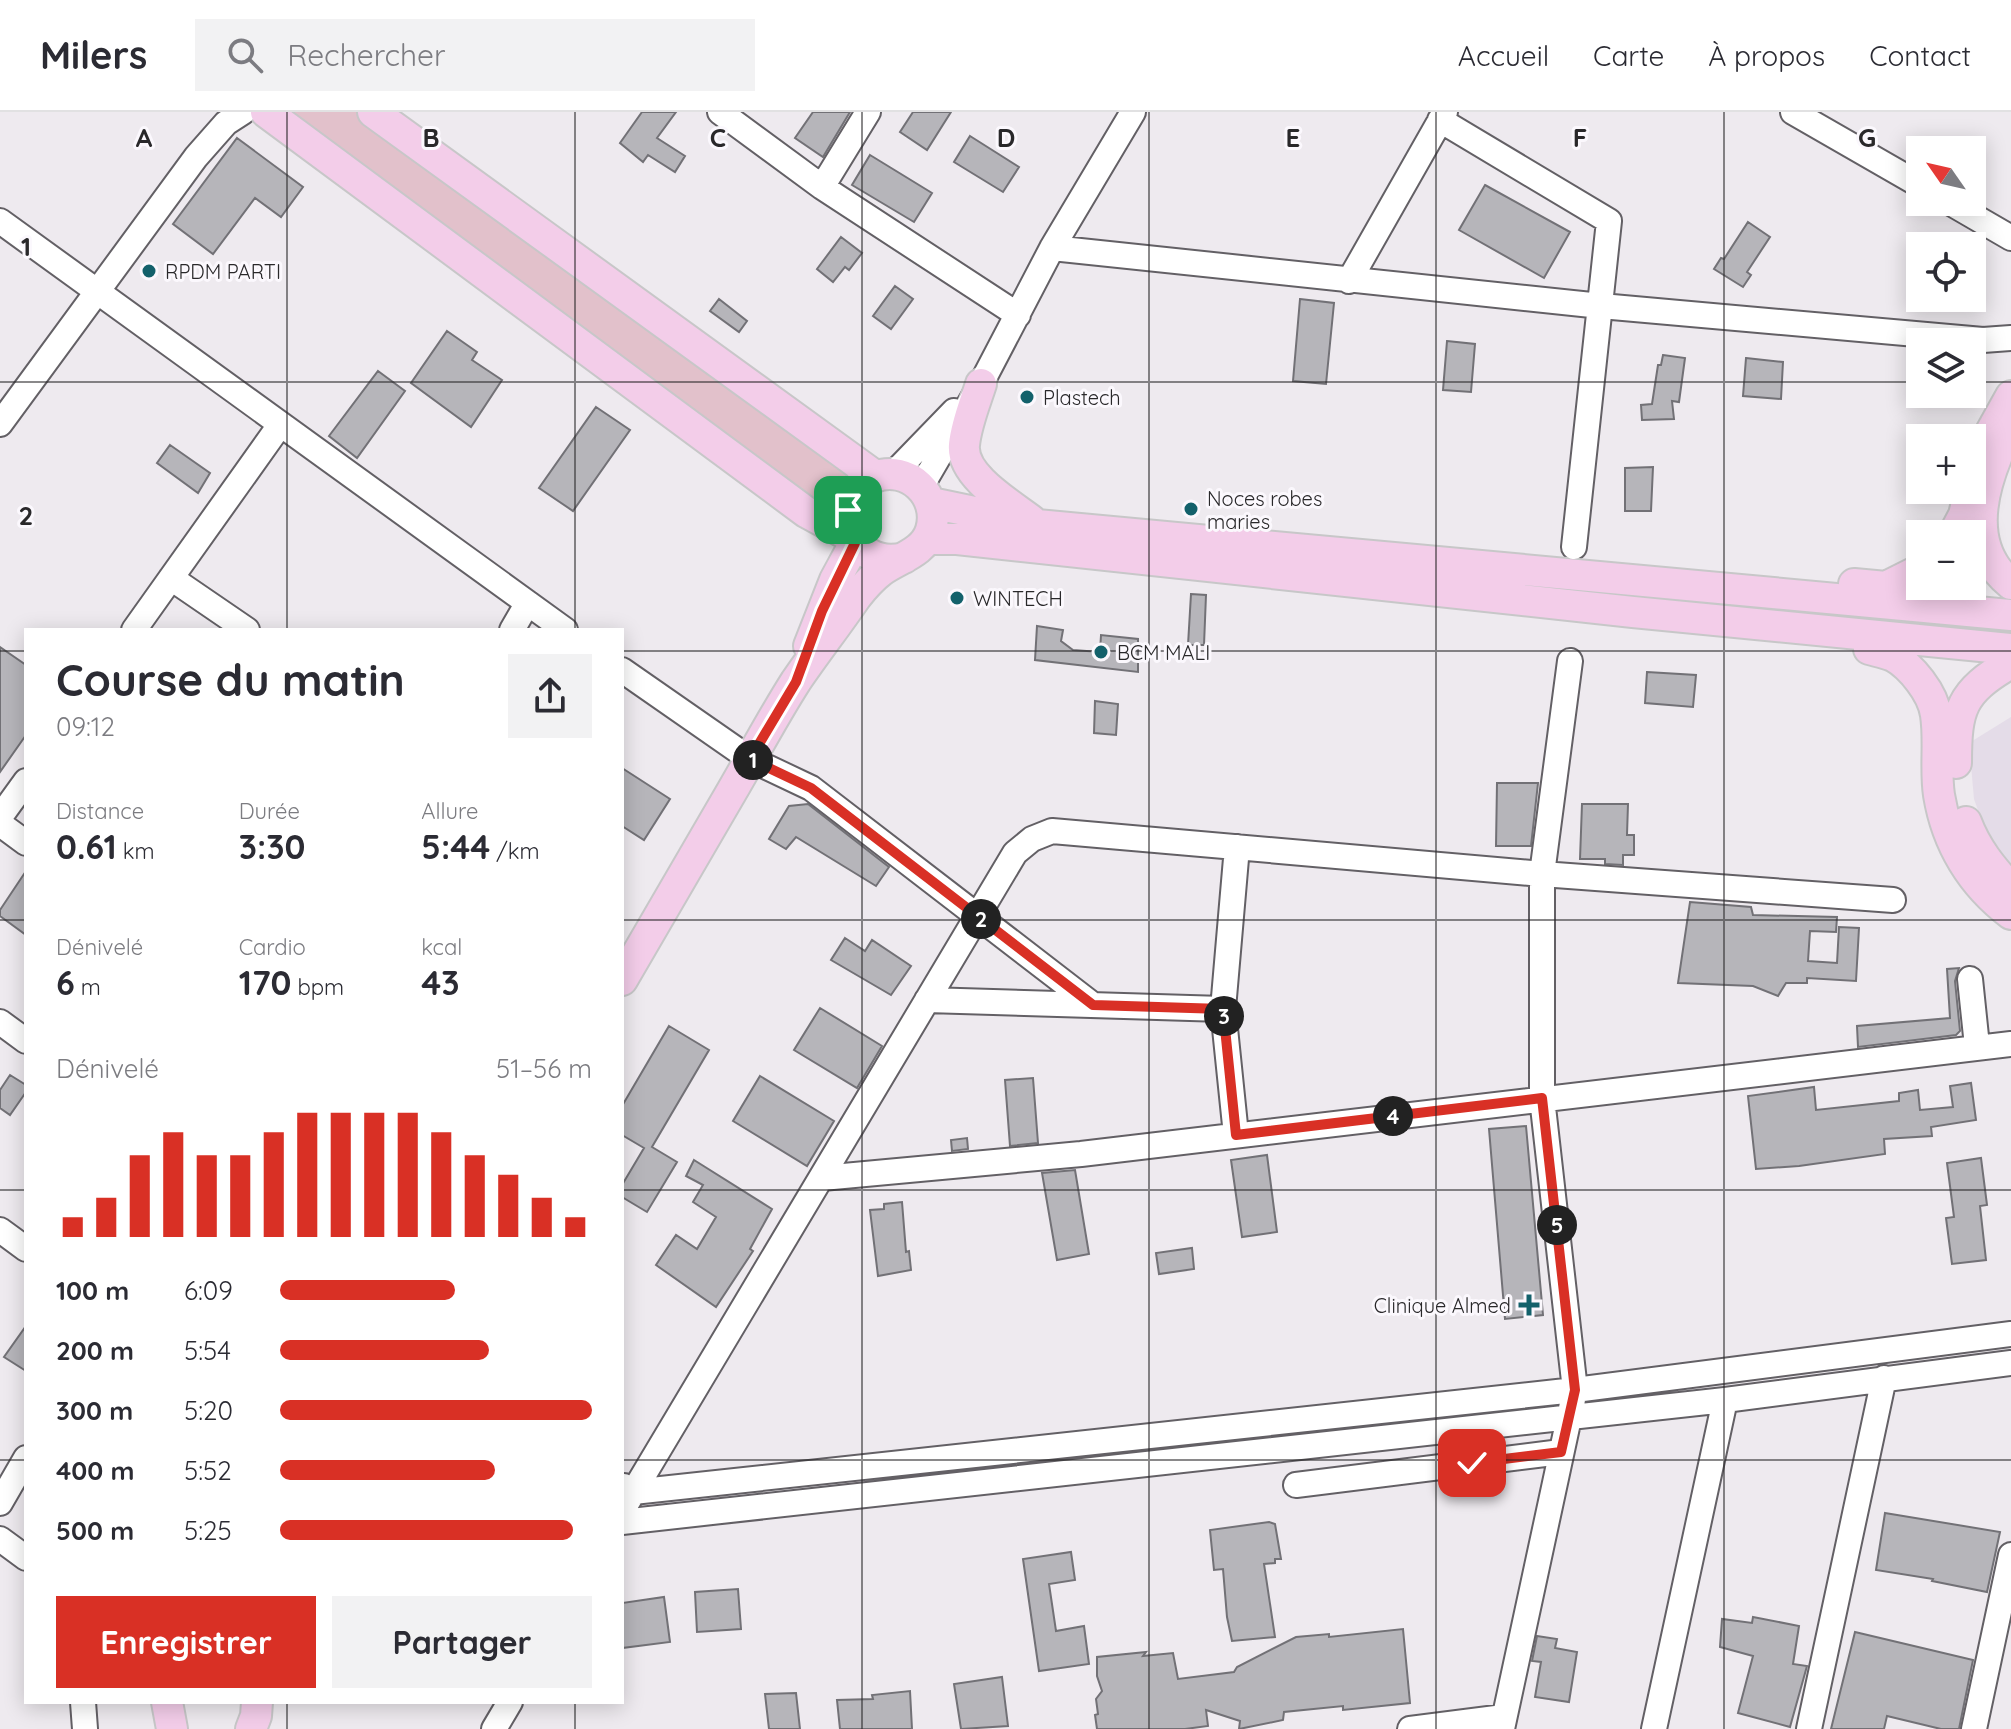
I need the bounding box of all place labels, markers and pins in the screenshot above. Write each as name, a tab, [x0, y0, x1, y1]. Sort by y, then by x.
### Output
place label: RPDM PARTI	[165, 259, 281, 284]
marker: RPDM PARTI	[140, 262, 158, 280]
place label: Plastech	[1043, 385, 1121, 410]
marker: Plastech	[1018, 388, 1036, 406]
pin	[814, 476, 882, 544]
place label: Noces robes maries	[1207, 486, 1322, 534]
marker: Noces robes maries	[1182, 500, 1200, 518]
place label: WINTECH	[973, 586, 1063, 611]
marker: WINTECH	[948, 589, 966, 607]
place label: BCM MALI	[1117, 640, 1210, 665]
marker: BCM MALI	[1092, 643, 1110, 661]
pin: 1	[733, 740, 773, 780]
pin: 2	[961, 899, 1001, 939]
pin: 3	[1204, 996, 1244, 1036]
pin: 4	[1373, 1096, 1413, 1136]
pin: 5	[1537, 1205, 1577, 1245]
place label: Clinique Almed	[1374, 1293, 1511, 1318]
marker: Clinique Almed	[1518, 1294, 1540, 1316]
pin	[1438, 1429, 1506, 1497]

